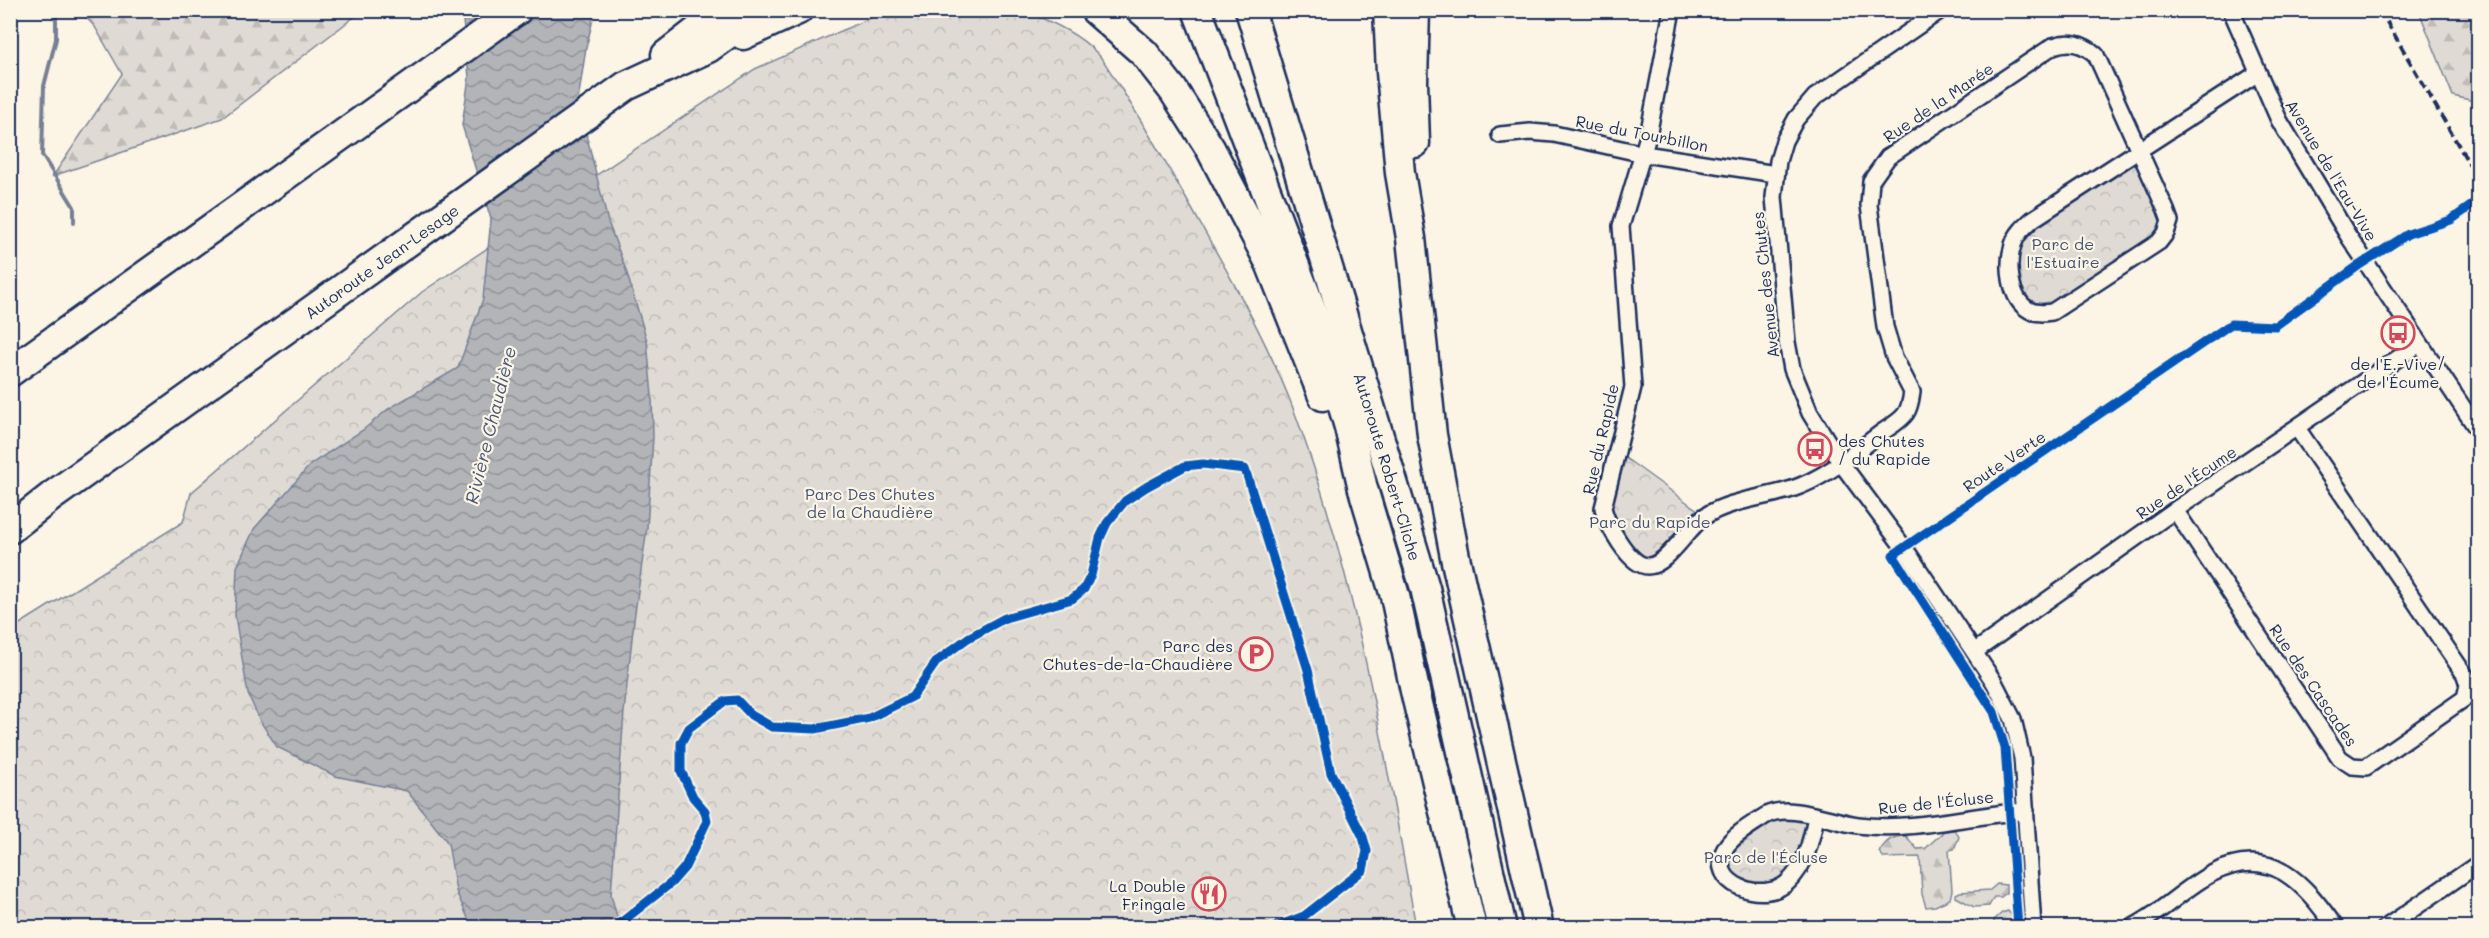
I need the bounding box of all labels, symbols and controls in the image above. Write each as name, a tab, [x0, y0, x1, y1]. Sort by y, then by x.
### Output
street label: Rue de la Marée	[1879, 57, 1997, 147]
street label: Avenue de l'Eau-Vive	[2281, 95, 2383, 245]
street label: Rue du Tourbillon	[1574, 110, 1710, 156]
street label: Autoroute Jean-Lesage	[300, 199, 462, 323]
street label: Avenue des Chutes	[1747, 211, 1783, 359]
park label: Parc de l'Estuaire	[2026, 233, 2100, 272]
bus stop icon: de l'E.-Vive/ de l'Écume	[2380, 315, 2416, 351]
water label: Rivière Chaudière	[459, 344, 521, 506]
place label: de l'E.-Vive/ de l'Écume	[2350, 353, 2446, 392]
street label: Autoroute Robert-Cliche	[1350, 370, 1427, 563]
street label: Rue du Rapide	[1577, 382, 1623, 496]
street label: Route Verte	[1958, 426, 2050, 496]
place label: des Chutes / du Rapide	[1838, 430, 1931, 469]
bus stop icon: des Chutes / du Rapide	[1797, 431, 1833, 467]
street label: Rue de l'Écume	[2132, 441, 2240, 523]
park label: Parc Des Chutes de la Chaudière	[805, 483, 935, 522]
park label: Parc du Rapide	[1589, 511, 1711, 532]
street label: Rue des Cascades	[2265, 620, 2363, 750]
place label: Parc des Chutes-de-la-Chaudière	[1043, 635, 1233, 674]
parking icon: Parc des Chutes-de-la-Chaudière	[1238, 636, 1274, 672]
street label: Rue de l'Écluse	[1877, 786, 1995, 818]
park label: Parc de l'Écluse	[1704, 846, 1828, 867]
place label: La Double Fringale	[1109, 875, 1186, 914]
restaurant icon: La Double Fringale	[1191, 876, 1227, 912]

